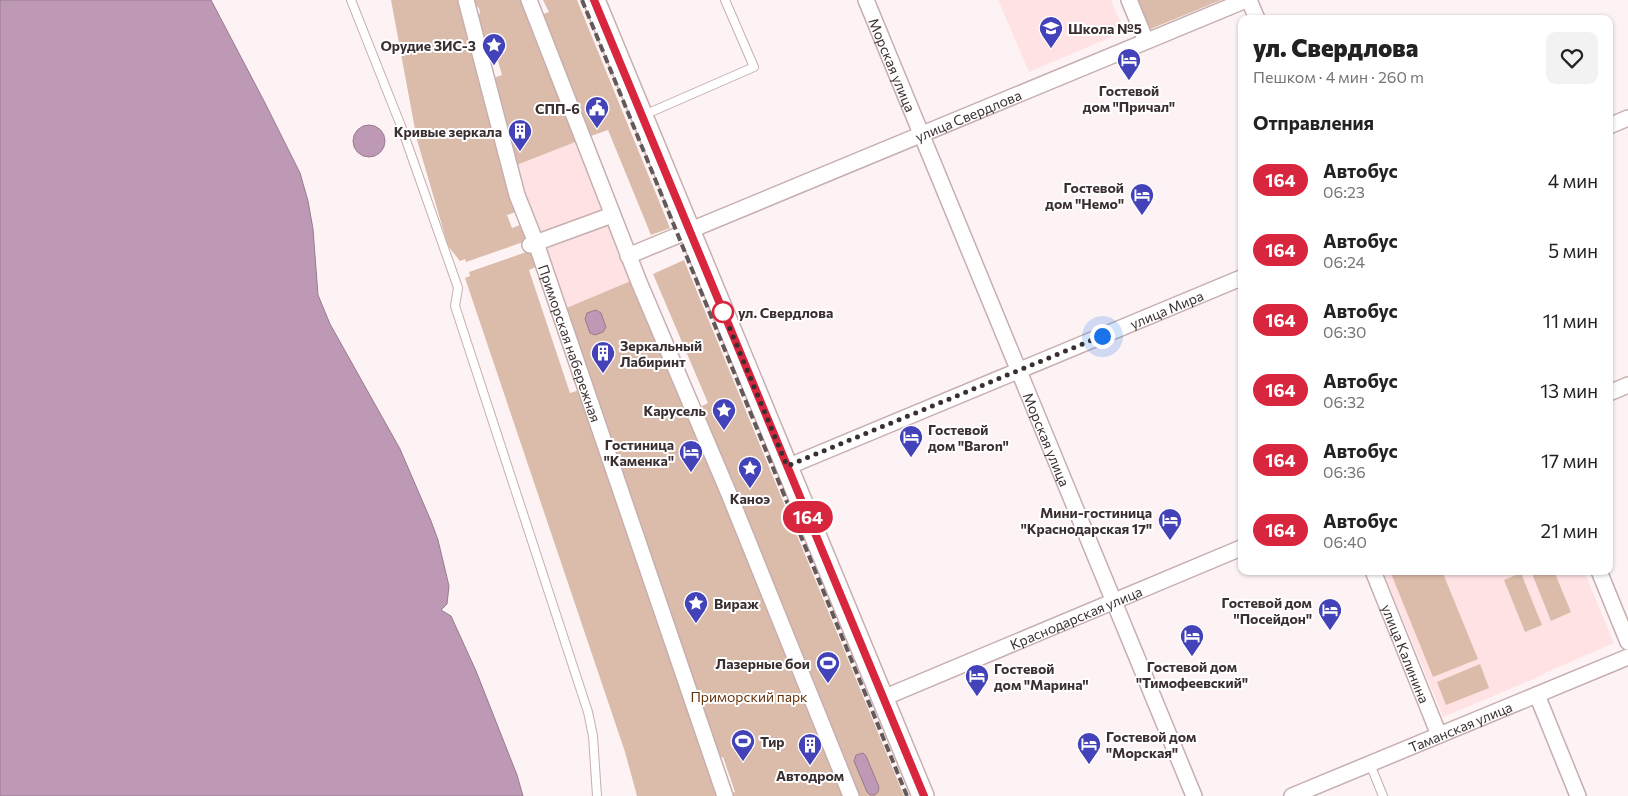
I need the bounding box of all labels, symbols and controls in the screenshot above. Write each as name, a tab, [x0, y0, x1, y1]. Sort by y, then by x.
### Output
street label: Морская улица	[866, 15, 920, 114]
school or university icon: Школа №5	[1038, 15, 1064, 49]
place label: Школа №5	[1068, 20, 1142, 37]
place icon: Орудие ЗИС-3	[481, 32, 507, 66]
button: heart	[1546, 32, 1598, 84]
text: ул. Свердлова	[1253, 33, 1418, 62]
place label: Орудие ЗИС-3	[380, 37, 476, 54]
hotel icon: Гостевой дом "Причал"	[1116, 47, 1142, 81]
text: Пешком · 4 мин · 260 m	[1253, 67, 1424, 86]
place label: Гостевой дом "Причал"	[1083, 82, 1175, 115]
street label: улица Свердлова	[912, 86, 1024, 145]
public building icon: СПП-6	[584, 95, 610, 129]
place label: СПП-6	[535, 100, 580, 117]
text: Отправления	[1253, 111, 1374, 134]
building icon: Кривые зеркала	[507, 118, 533, 152]
place label: Кривые зеркала	[394, 123, 502, 140]
text: Автобус	[1323, 159, 1398, 182]
text: 164	[1265, 169, 1296, 191]
text: 4 мин	[1548, 169, 1598, 192]
place label: Гостевой дом "Немо"	[1045, 179, 1124, 212]
hotel icon: Гостевой дом "Немо"	[1129, 182, 1155, 216]
text: 06:23	[1323, 182, 1365, 201]
text: Автобус	[1323, 229, 1398, 252]
text: 164	[1265, 239, 1296, 261]
text: 5 мин	[1548, 239, 1598, 262]
text: 06:24	[1323, 252, 1365, 271]
street label: Приморская набережная	[535, 262, 605, 424]
street label: улица Мира	[1127, 286, 1206, 332]
text: Автобус	[1323, 299, 1398, 322]
marker: ул. Свердлова	[712, 301, 734, 323]
place label: ул. Свердлова	[738, 304, 833, 321]
text: 164	[1265, 309, 1296, 331]
text: 11 мин	[1543, 309, 1598, 332]
text: 06:30	[1323, 322, 1367, 341]
your location	[1090, 324, 1115, 349]
place label: Зеркальный Лабиринт	[620, 337, 702, 370]
building icon: Зеркальный Лабиринт	[590, 340, 616, 374]
text: Автобус	[1323, 369, 1398, 392]
text: 164	[1265, 379, 1296, 401]
text: 13 мин	[1540, 379, 1598, 402]
street label: Морская улица	[1020, 390, 1074, 489]
text: 06:32	[1323, 392, 1365, 411]
place icon: Карусель	[711, 397, 737, 431]
place label: Карусель	[644, 402, 706, 419]
place label: Гостевой дом "Baron"	[928, 421, 1009, 454]
hotel icon: Гостевой дом "Baron"	[898, 424, 924, 458]
place label: Гостиница "Каменка"	[604, 436, 674, 469]
hotel icon: Гостиница "Каменка"	[678, 439, 704, 473]
text: Автобус	[1323, 439, 1398, 462]
text: 164	[1265, 449, 1296, 471]
text: 17 мин	[1541, 449, 1598, 472]
place icon: Каноэ	[737, 455, 763, 489]
text: 06:36	[1323, 462, 1366, 481]
place label: Каноэ	[730, 490, 770, 507]
line badge: 164	[779, 501, 837, 533]
place label: Мини-гостиница "Краснодарская 17"	[1021, 504, 1152, 537]
text: 164	[793, 506, 823, 528]
hotel icon: Мини-гостиница "Краснодарская 17"	[1157, 507, 1183, 541]
text: Автобус	[1323, 509, 1398, 532]
text: 164	[1265, 519, 1296, 541]
text: 21 мин	[1540, 519, 1598, 542]
text: 06:40	[1323, 532, 1367, 551]
street label: Краснодарская улица	[1007, 582, 1144, 652]
place icon: Вираж	[683, 590, 709, 624]
place label: Гостевой дом "Посейдон"	[1222, 594, 1312, 627]
place label: Вираж	[714, 595, 759, 612]
hotel icon: Гостевой дом "Посейдон"	[1317, 597, 1343, 631]
street label: улица Калинина	[1379, 602, 1434, 705]
hotel icon: Гостевой дом "Тимофеевский"	[1179, 623, 1205, 657]
sports icon: Лазерные бои	[815, 650, 841, 684]
place label: Лазерные бои	[716, 655, 810, 672]
place label: Гостевой дом "Тимофеевский"	[1136, 658, 1248, 691]
place label: Гостевой дом "Марина"	[994, 660, 1089, 693]
hotel icon: Гостевой дом "Марина"	[964, 663, 990, 697]
park label: Приморский парк	[690, 688, 808, 705]
street label: Таманская улица	[1406, 697, 1514, 755]
sports icon: Тир	[730, 728, 756, 762]
place label: Гостевой дом "Морская"	[1106, 728, 1196, 761]
hotel icon: Гостевой дом "Морская"	[1076, 731, 1102, 765]
building icon: Автодром	[797, 732, 823, 766]
place label: Тир	[760, 733, 785, 750]
place label: Автодром	[776, 767, 844, 784]

